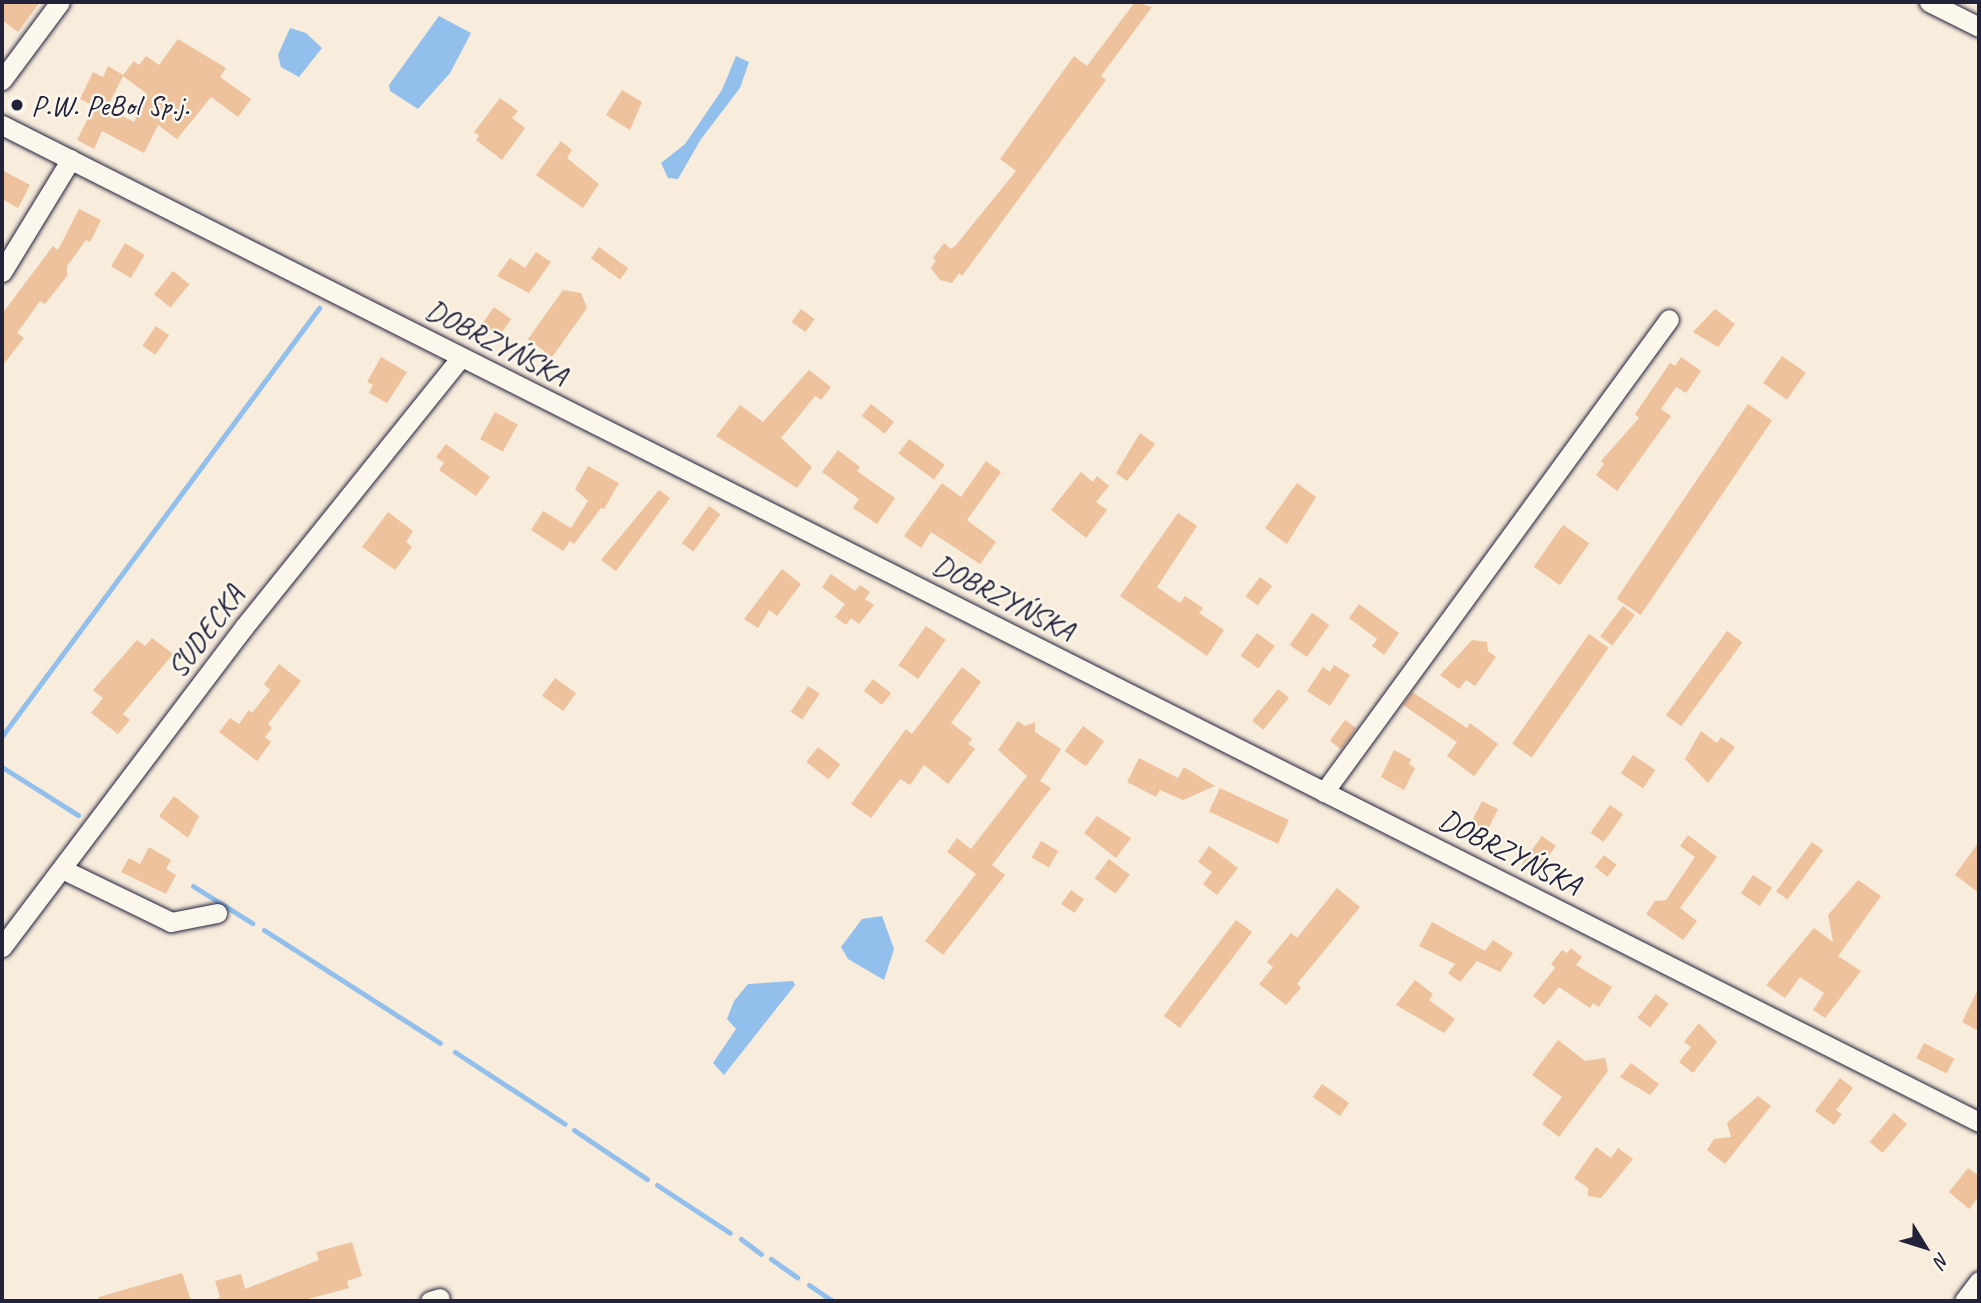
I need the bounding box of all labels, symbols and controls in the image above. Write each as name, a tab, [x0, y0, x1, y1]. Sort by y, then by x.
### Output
place label: P.W. PeBol Sp.j.	[31, 87, 191, 123]
marker: P.W. PeBol Sp.j.	[9, 97, 25, 113]
street label: DOBRZYŃSKA	[420, 291, 574, 393]
street label: DOBRZYŃSKA	[927, 546, 1081, 648]
street label: SUDECKA	[159, 578, 251, 684]
street label: DOBRZYŃSKA	[1433, 801, 1587, 903]
north arrow	[1890, 1212, 1960, 1282]
text: N	[1928, 1248, 1955, 1272]

